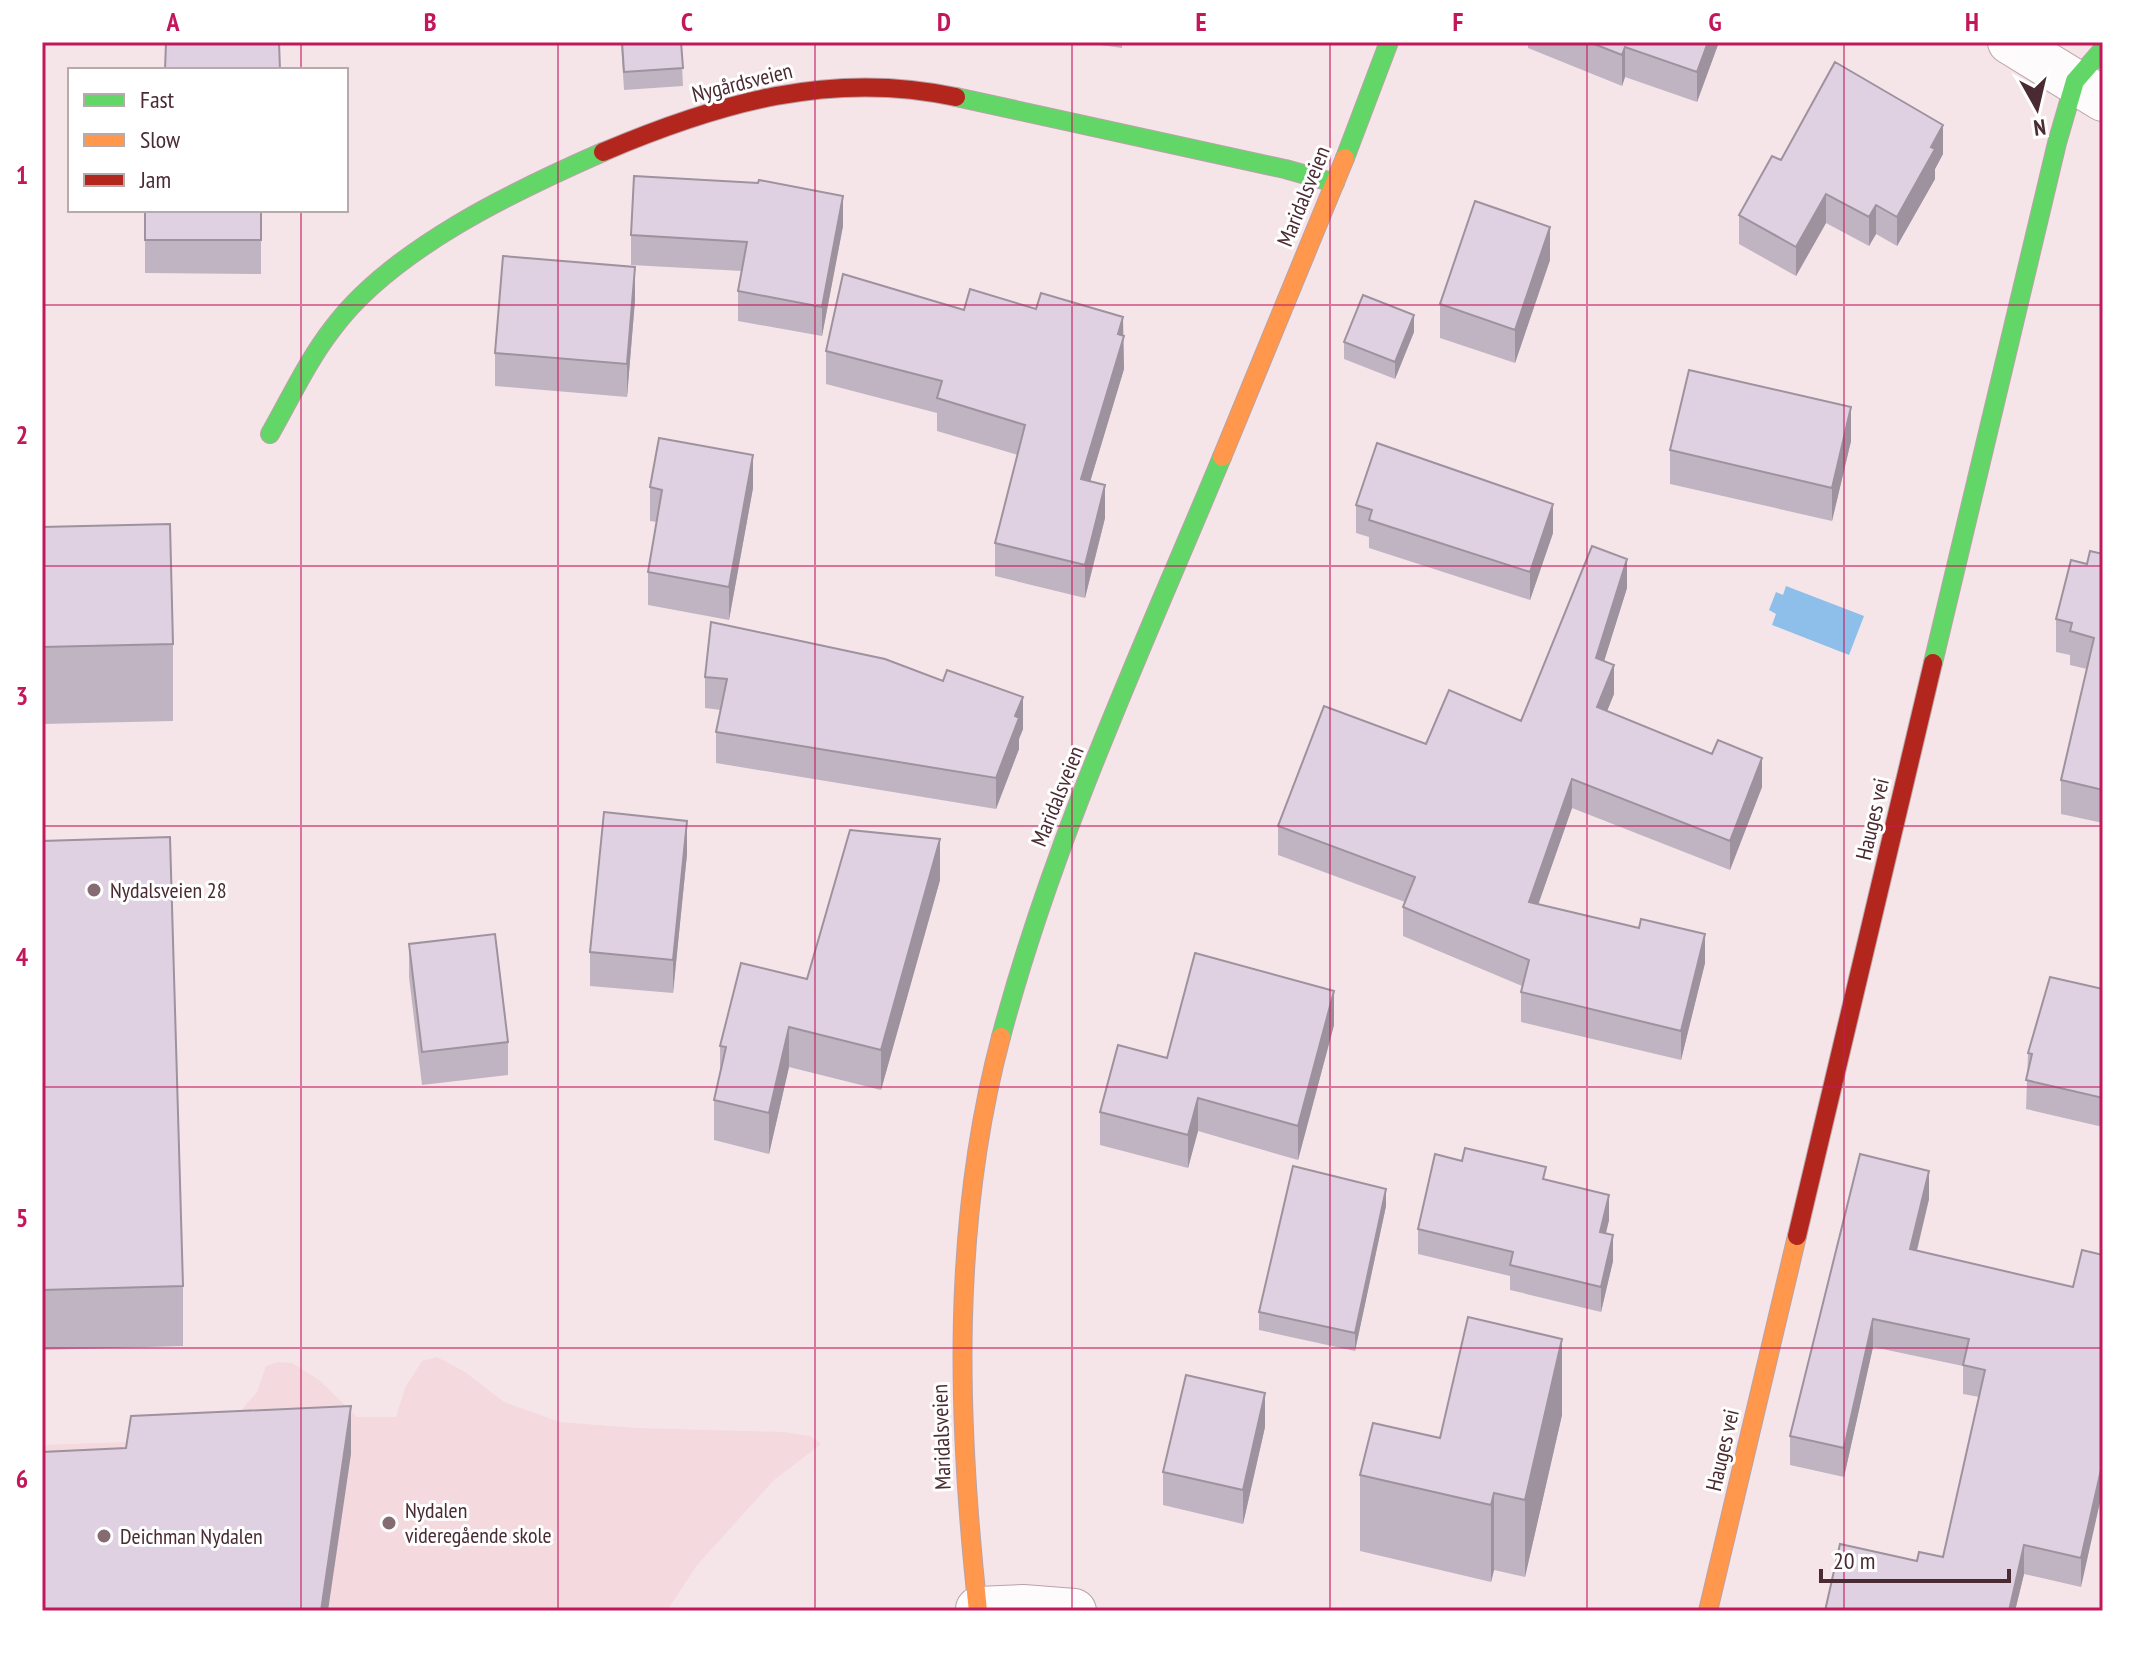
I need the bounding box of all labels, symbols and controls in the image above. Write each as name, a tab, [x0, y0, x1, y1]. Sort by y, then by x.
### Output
text: A	[165, 5, 180, 38]
text: B	[424, 5, 437, 38]
text: C	[681, 5, 693, 38]
text: D	[937, 5, 951, 38]
text: E	[1195, 5, 1207, 38]
text: F	[1453, 5, 1464, 38]
text: G	[1708, 5, 1722, 38]
text: H	[1965, 5, 1979, 38]
street label: Nygårdsveien	[689, 56, 795, 108]
legend	[68, 68, 348, 212]
north arrow	[1997, 68, 2077, 148]
text: Fast	[140, 84, 175, 115]
text: N	[2032, 113, 2048, 142]
text: Slow	[140, 124, 181, 155]
street label: Maridalsveien	[1270, 142, 1336, 250]
text: 1	[16, 158, 28, 191]
text: Jam	[139, 164, 171, 195]
text: 2	[16, 418, 28, 451]
text: 3	[16, 679, 28, 712]
street label: Maridalsveien	[1024, 742, 1090, 850]
street label: Hauges vei	[1849, 775, 1895, 863]
place label: Nydalsveien 28	[110, 876, 227, 904]
marker: Nydalsveien 28	[85, 881, 103, 899]
text: 4	[16, 940, 29, 973]
text: 5	[16, 1201, 28, 1234]
street label: Maridalsveien	[925, 1384, 957, 1490]
street label: Hauges vei	[1699, 1406, 1745, 1494]
text: 6	[16, 1462, 28, 1495]
place label: Nydalen videregående skole	[405, 1496, 552, 1549]
marker: Nydalen videregående skole	[380, 1514, 398, 1532]
place label: Deichman Nydalen	[120, 1522, 263, 1550]
marker: Deichman Nydalen	[95, 1527, 113, 1545]
scale bar	[1821, 1533, 2009, 1583]
text: 20 m	[1833, 1545, 1875, 1576]

